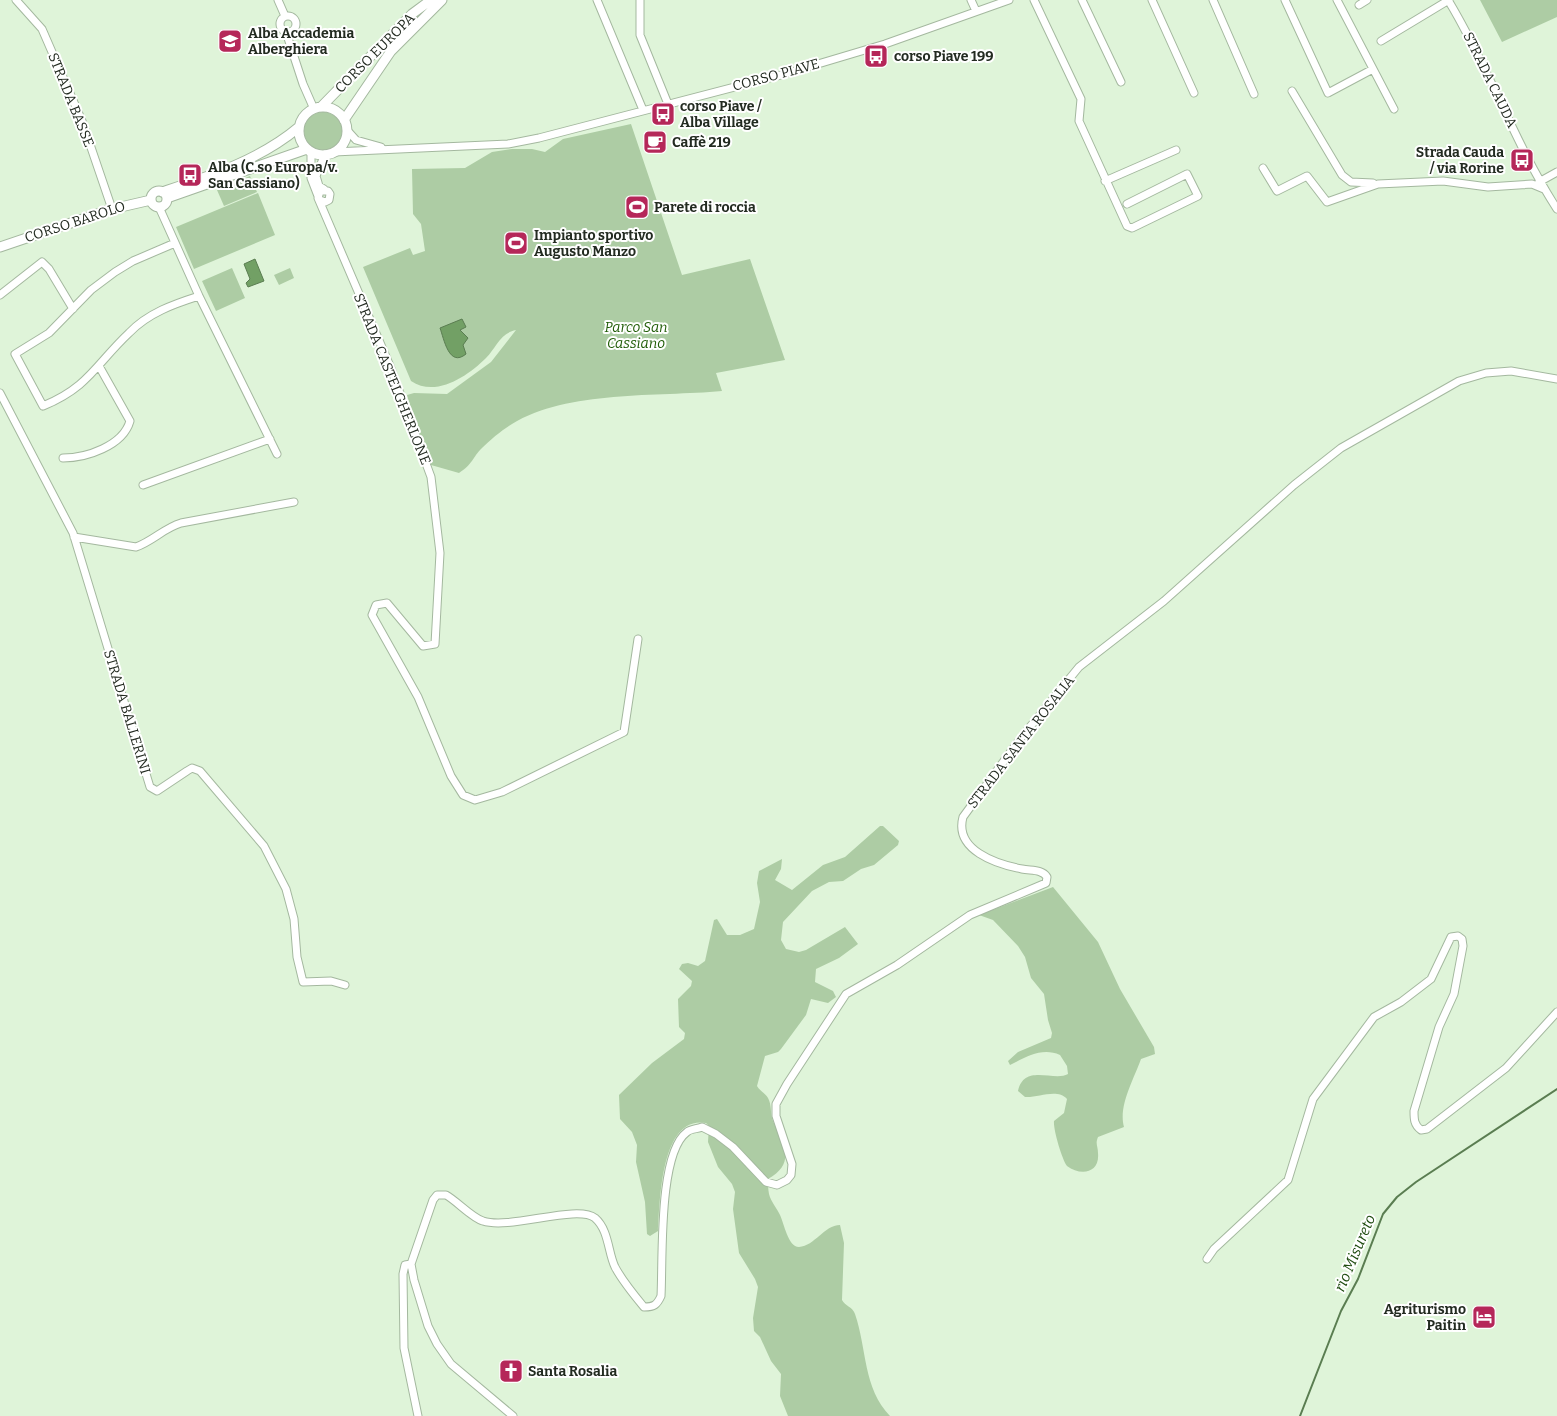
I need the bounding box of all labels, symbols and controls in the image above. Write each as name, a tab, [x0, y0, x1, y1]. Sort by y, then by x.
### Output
street label: CORSO EUROPA	[332, 9, 419, 96]
place label: Alba Accademia Alberghiera	[248, 25, 354, 58]
school or university icon: Alba Accademia Alberghiera	[217, 28, 243, 54]
street label: STRADA CAUDA	[1459, 29, 1521, 131]
bus stop icon: corso Piave 199	[863, 43, 889, 69]
place label: corso Piave 199	[894, 48, 994, 65]
street label: STRADA BASSE	[44, 50, 98, 150]
street label: CORSO PIAVE	[731, 55, 821, 95]
place label: corso Piave / Alba Village	[680, 98, 762, 131]
bus stop icon: corso Piave / Alba Village	[650, 101, 676, 127]
cafe icon: Caffè 219	[642, 129, 668, 155]
place label: Caffè 219	[672, 134, 731, 151]
place label: Strada Cauda / via Rorine	[1416, 144, 1504, 177]
bus stop icon: Strada Cauda / via Rorine	[1509, 147, 1535, 173]
place label: Alba (C.so Europa/v. San Cassiano)	[208, 158, 338, 192]
bus stop icon: Alba (C.so Europa/v. San Cassiano)	[177, 162, 203, 188]
sports icon: Parete di roccia	[624, 194, 650, 220]
street label: CORSO BAROLO	[22, 198, 128, 246]
place label: Parete di roccia	[654, 199, 756, 216]
place label: Impianto sportivo Augusto Manzo	[534, 227, 653, 260]
sports icon: Impianto sportivo Augusto Manzo	[503, 230, 529, 256]
street label: STRADA CASTELGHERLONE	[350, 291, 434, 467]
park label: Parco San Cassiano	[604, 319, 668, 352]
street label: STRADA BALLERINI	[100, 648, 154, 776]
street label: STRADA SANTA ROSALIA	[964, 672, 1078, 812]
water label: rio Misureto	[1331, 1212, 1379, 1294]
place label: Agriturismo Paitin	[1384, 1301, 1466, 1334]
hotel icon: Agriturismo Paitin	[1471, 1304, 1497, 1330]
church icon: Santa Rosalia	[498, 1358, 524, 1384]
place label: Santa Rosalia	[528, 1363, 617, 1380]

